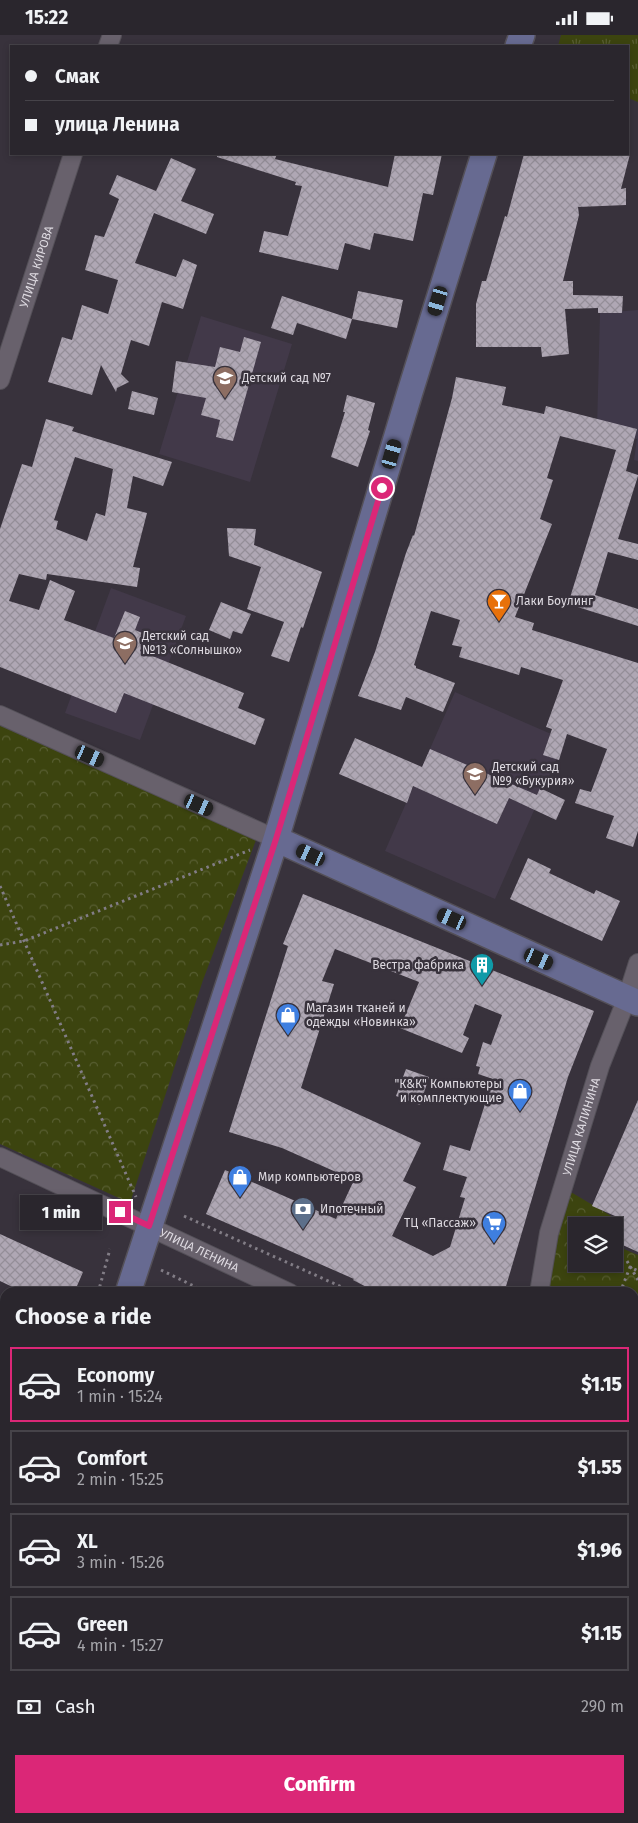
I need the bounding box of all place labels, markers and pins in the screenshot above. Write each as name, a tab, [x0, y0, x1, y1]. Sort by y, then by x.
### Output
school or university icon: Детский сад №7	[212, 365, 238, 399]
place label: Детский сад №7	[241, 371, 331, 385]
bar icon: Лаки Боулинг	[486, 588, 512, 622]
place label: Лаки Боулинг	[516, 594, 594, 608]
place label: Детский сад №13 «Солнышко»	[141, 629, 242, 657]
school or university icon: Детский сад №13 «Солнышко»	[112, 630, 138, 664]
place label: Детский сад №9 «Букурия»	[491, 760, 575, 788]
school or university icon: Детский сад №9 «Букурия»	[462, 761, 488, 795]
building icon: Вестра фабрика	[469, 952, 495, 986]
place label: Вестра фабрика	[372, 958, 464, 972]
place label: Магазин тканей и одежды «Новинка»	[306, 1001, 416, 1029]
shop icon: Магазин тканей и одежды «Новинка»	[275, 1002, 301, 1036]
place label: "К&К" Компьютеры и комплектующие	[395, 1077, 502, 1105]
shop icon: "К&К" Компьютеры и комплектующие	[507, 1078, 533, 1112]
shop icon: Мир компьютеров	[227, 1164, 253, 1198]
place label: Мир компьютеров	[258, 1170, 361, 1184]
bank icon: Ипотечный	[290, 1196, 316, 1230]
place label: Ипотечный	[320, 1202, 383, 1216]
supermarket icon: ТЦ «Пассаж»	[481, 1210, 507, 1244]
place label: ТЦ «Пассаж»	[404, 1216, 476, 1230]

